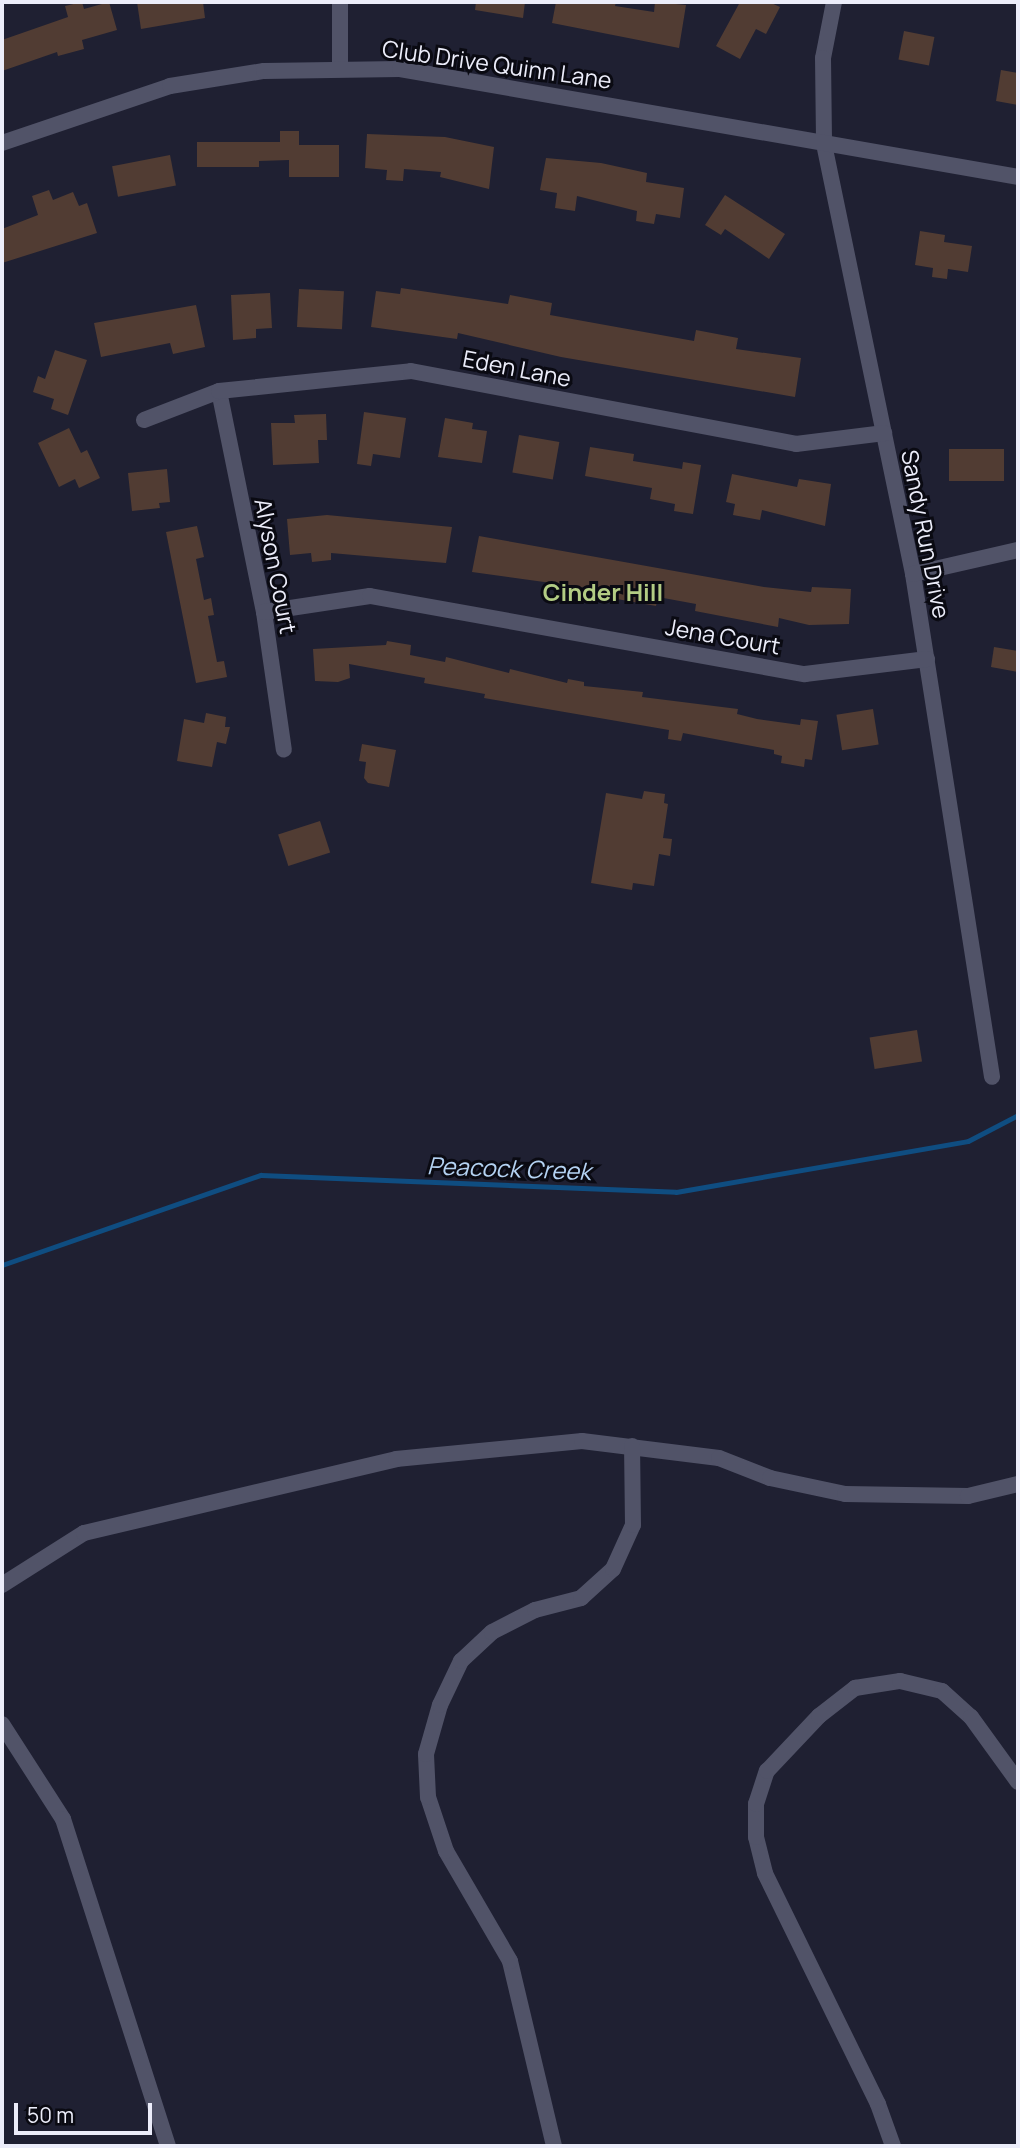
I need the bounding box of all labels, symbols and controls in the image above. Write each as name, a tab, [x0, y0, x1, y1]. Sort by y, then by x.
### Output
street label: Club Drive Quinn Lane	[381, 34, 613, 94]
street label: Eden Lane	[461, 344, 573, 392]
street label: Sandy Run Drive	[896, 447, 956, 621]
street label: Alyson Court	[249, 496, 303, 636]
district label: Cinder Hill	[543, 578, 663, 606]
street label: Jena Court	[663, 612, 783, 660]
water label: Peacock Creek	[426, 1151, 592, 1185]
scale bar	[18, 2088, 156, 2132]
text: 50 m	[27, 2101, 74, 2129]

